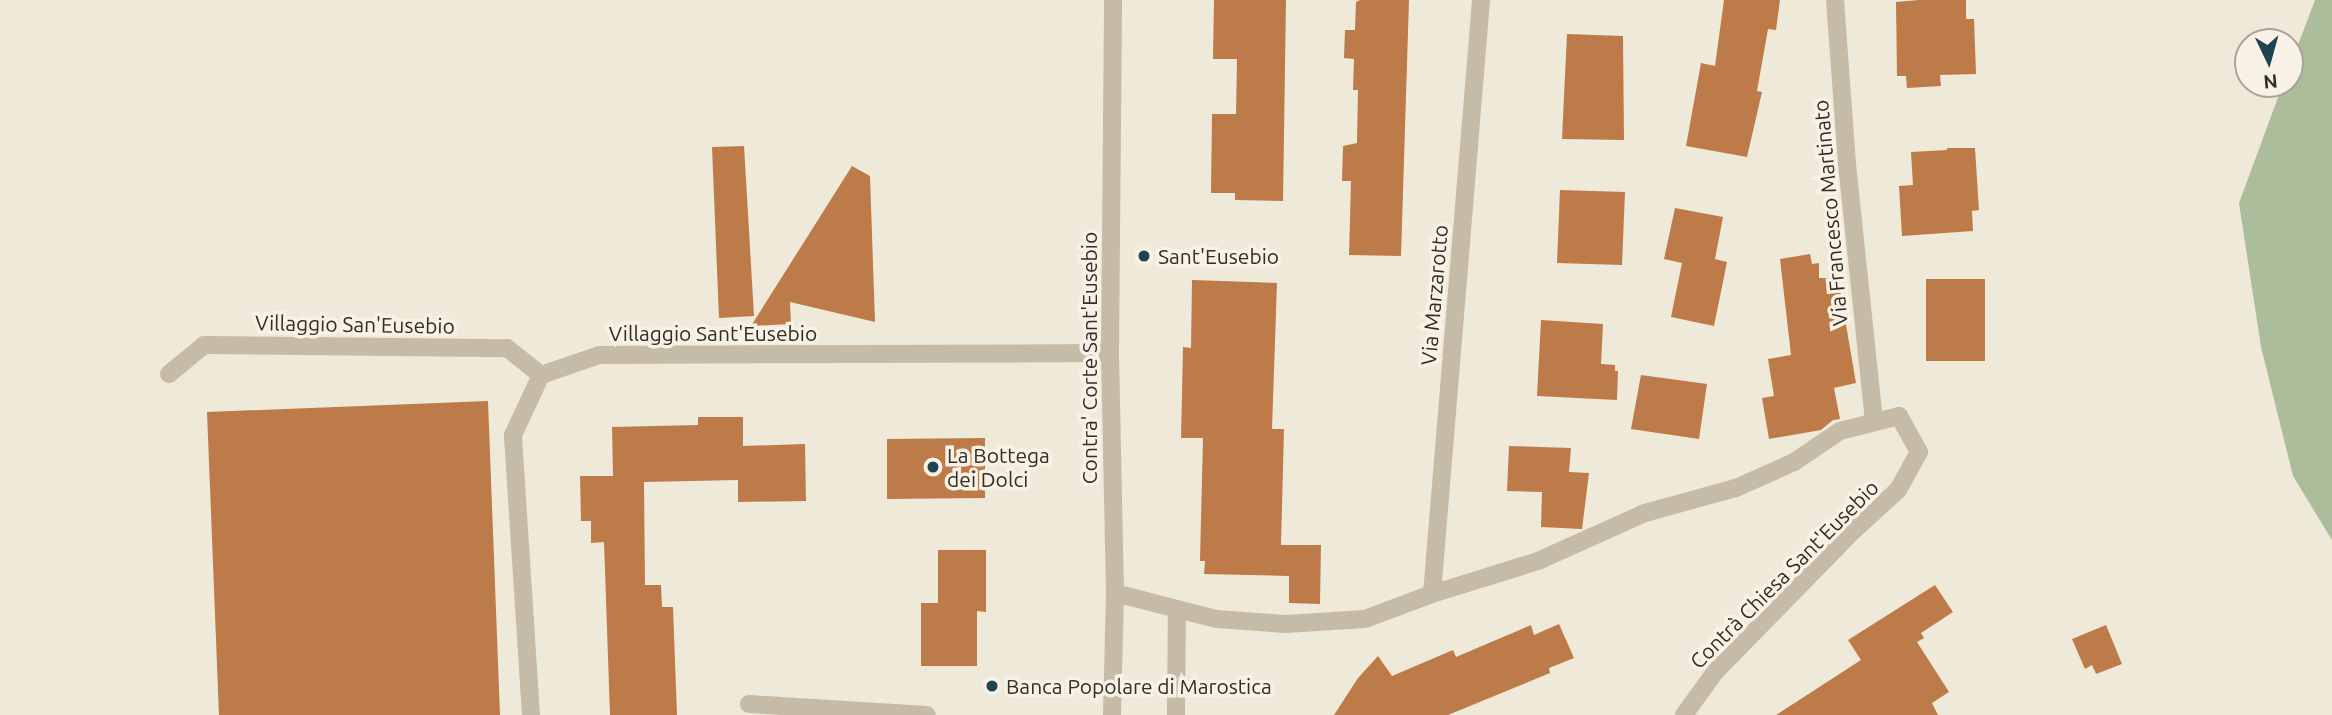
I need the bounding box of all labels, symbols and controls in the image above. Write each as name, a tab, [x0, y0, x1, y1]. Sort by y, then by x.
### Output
north arrow	[2234, 28, 2304, 98]
text: N	[2263, 70, 2279, 94]
street label: Via Francesco Martinato	[1808, 99, 1852, 327]
street label: Via Marzarotto	[1415, 224, 1453, 366]
street label: Contra' Corte Sant'Eusebio	[1076, 232, 1102, 484]
place label: Sant'Eusebio	[1158, 243, 1279, 269]
marker: Sant'Eusebio	[1136, 248, 1152, 264]
street label: Villaggio San'Eusebio	[255, 310, 455, 338]
street label: Villaggio Sant'Eusebio	[609, 320, 817, 346]
place label: La Bottega dei Dolci	[947, 442, 1050, 492]
marker: La Bottega dei Dolci	[925, 459, 941, 475]
street label: Contrà Chiesa Sant'Eusebio	[1684, 474, 1884, 674]
place label: Banca Popolare di Marostica	[1006, 673, 1272, 699]
marker: Banca Popolare di Marostica	[984, 678, 1000, 694]

